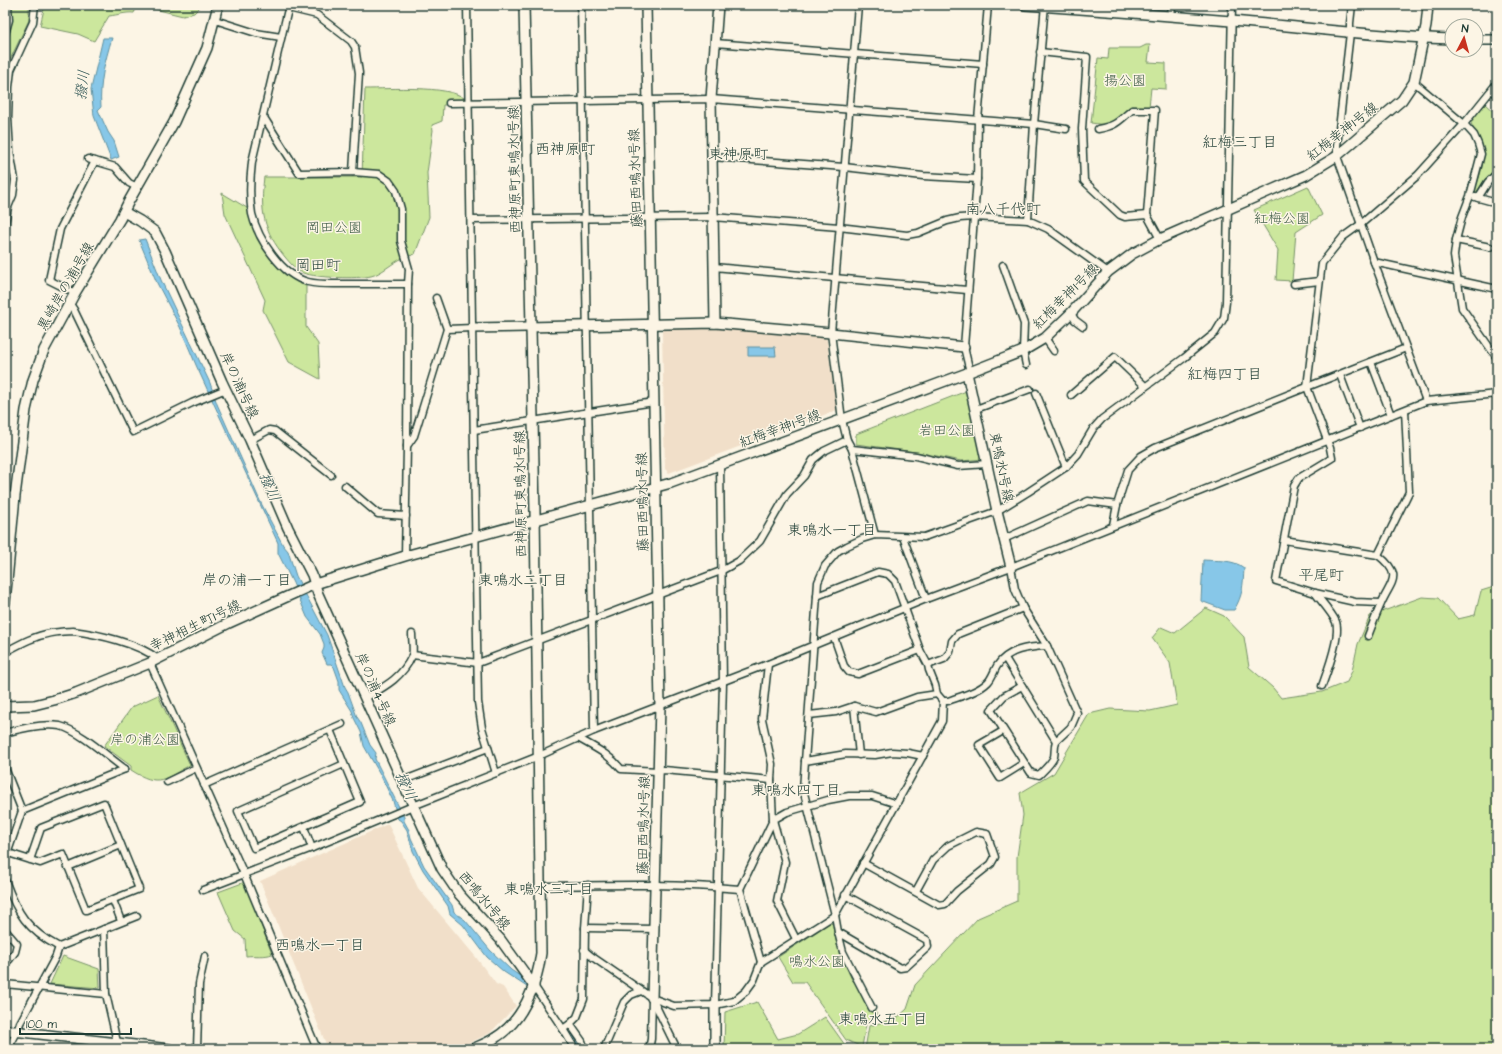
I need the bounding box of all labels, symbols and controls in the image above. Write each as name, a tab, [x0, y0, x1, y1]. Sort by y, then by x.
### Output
north arrow	[1444, 18, 1484, 58]
text: N	[1461, 21, 1469, 36]
water label: 撥川	[70, 69, 95, 101]
park label: 揚公園	[1104, 71, 1146, 91]
street label: 紅梅幸神1号線	[1303, 97, 1383, 166]
street label: 西神原町東鳴水1号線	[504, 106, 526, 234]
street label: 藤田西鳴水1号線	[624, 128, 648, 228]
district label: 紅梅三丁目	[1202, 132, 1278, 153]
district label: 西神原町	[535, 139, 596, 160]
district label: 東神原町	[708, 144, 769, 165]
district label: 南八千代町	[965, 199, 1041, 220]
park label: 紅梅公園	[1254, 209, 1310, 229]
park label: 岡田公園	[306, 218, 362, 238]
street label: 黒崎岸の浦1号線	[32, 238, 99, 335]
district label: 岡田町	[295, 255, 341, 276]
street label: 紅梅幸神1号線	[1028, 259, 1103, 334]
street label: 岸の浦1号線	[215, 349, 263, 422]
district label: 紅梅四丁目	[1187, 364, 1263, 385]
street label: 紅梅幸神1号線	[737, 405, 824, 453]
park label: 岩田公園	[919, 421, 975, 441]
street label: 西神原町東鳴水1号線	[510, 430, 532, 558]
street label: 東鳴水1号線	[984, 430, 1018, 504]
street label: 藤田西鳴水1号線	[632, 452, 654, 552]
water label: 撥川	[254, 469, 285, 505]
district label: 東鳴水一丁目	[787, 520, 877, 541]
district label: 平尾町	[1298, 565, 1344, 586]
district label: 岸の浦一丁目	[202, 570, 292, 591]
district label: 東鳴水二丁目	[478, 570, 568, 591]
street label: 幸神相生町1号線	[146, 595, 245, 657]
street label: 岸の浦4号線	[350, 649, 400, 730]
park label: 岸の浦公園	[110, 730, 180, 750]
water label: 撥川	[390, 768, 421, 804]
street label: 藤田西鳴水1号線	[633, 775, 655, 875]
district label: 東鳴水四丁目	[751, 780, 841, 801]
street label: 西鳴水1号線	[453, 867, 515, 935]
district label: 東鳴水三丁目	[504, 879, 594, 900]
district label: 西鳴水一丁目	[275, 935, 365, 956]
park label: 鳴水公園	[789, 952, 845, 972]
district label: 東鳴水五丁目	[838, 1009, 928, 1030]
scale bar	[20, 1010, 131, 1036]
text: 100 m	[26, 1016, 57, 1033]

